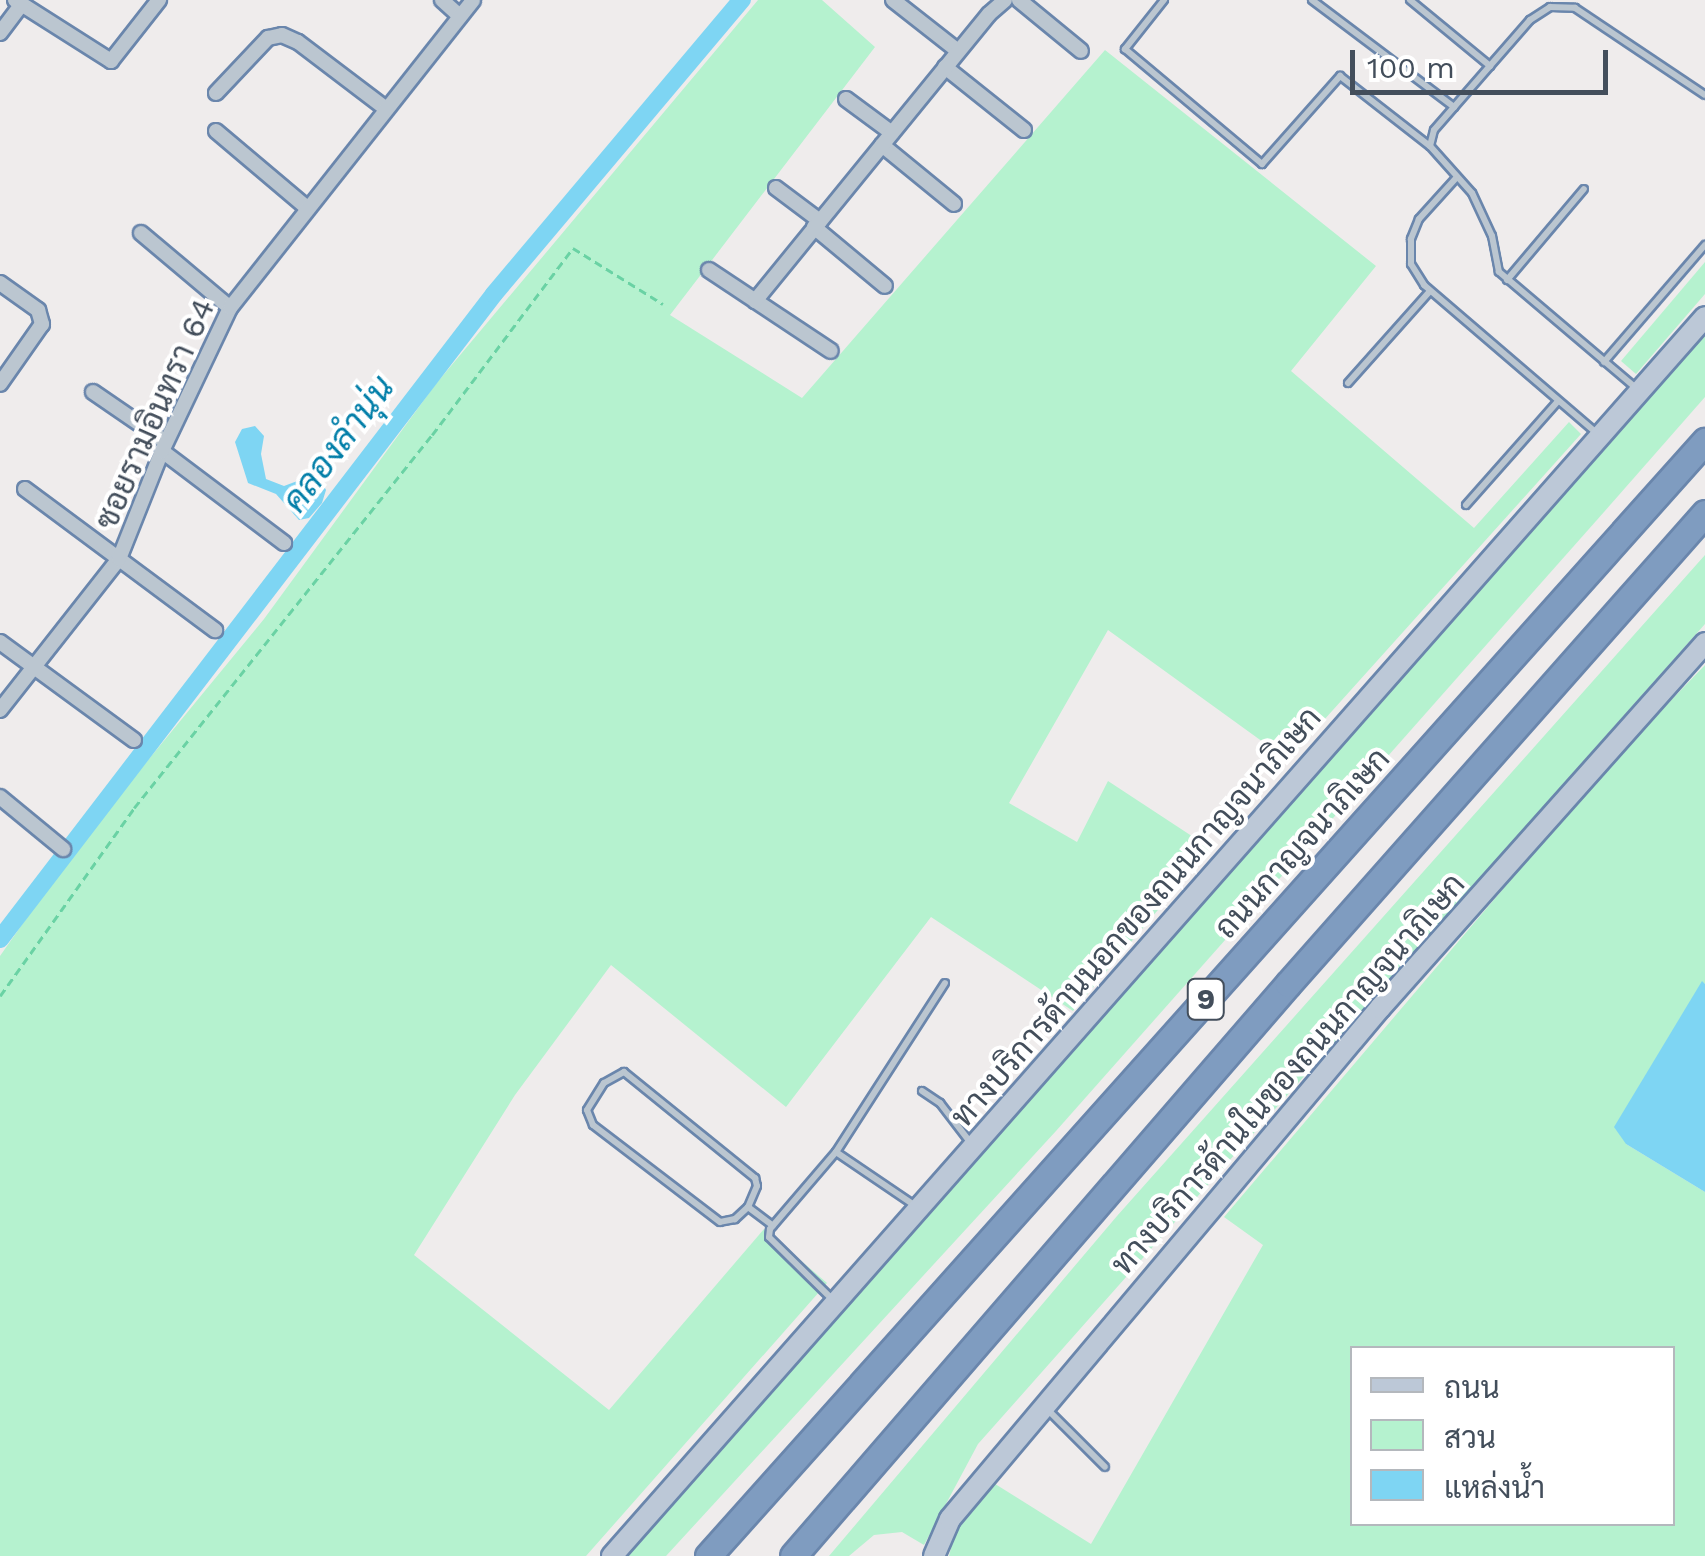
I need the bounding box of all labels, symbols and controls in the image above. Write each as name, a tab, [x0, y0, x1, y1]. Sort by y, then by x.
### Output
scale bar	[1355, 30, 1612, 92]
text: 100 m	[1367, 50, 1455, 85]
street label: ซอยรามอินทรา 64	[87, 293, 223, 535]
water label: คลองลำนุ่น	[273, 368, 403, 520]
street label: ทางบริการด้านนอกของถนนกาญจนาภิเษก	[943, 699, 1329, 1135]
street label: ถนนกาญจนาภิเษก	[1206, 740, 1398, 946]
street label: ทางบริการด้านในของถนนกาญจนาภิเษก	[1103, 865, 1473, 1283]
road number: 9	[1186, 974, 1226, 1024]
legend	[1350, 1346, 1675, 1526]
text: ถนน	[1444, 1370, 1500, 1405]
text: สวน	[1444, 1420, 1496, 1455]
text: แหล่งน้ำ	[1444, 1470, 1545, 1505]

